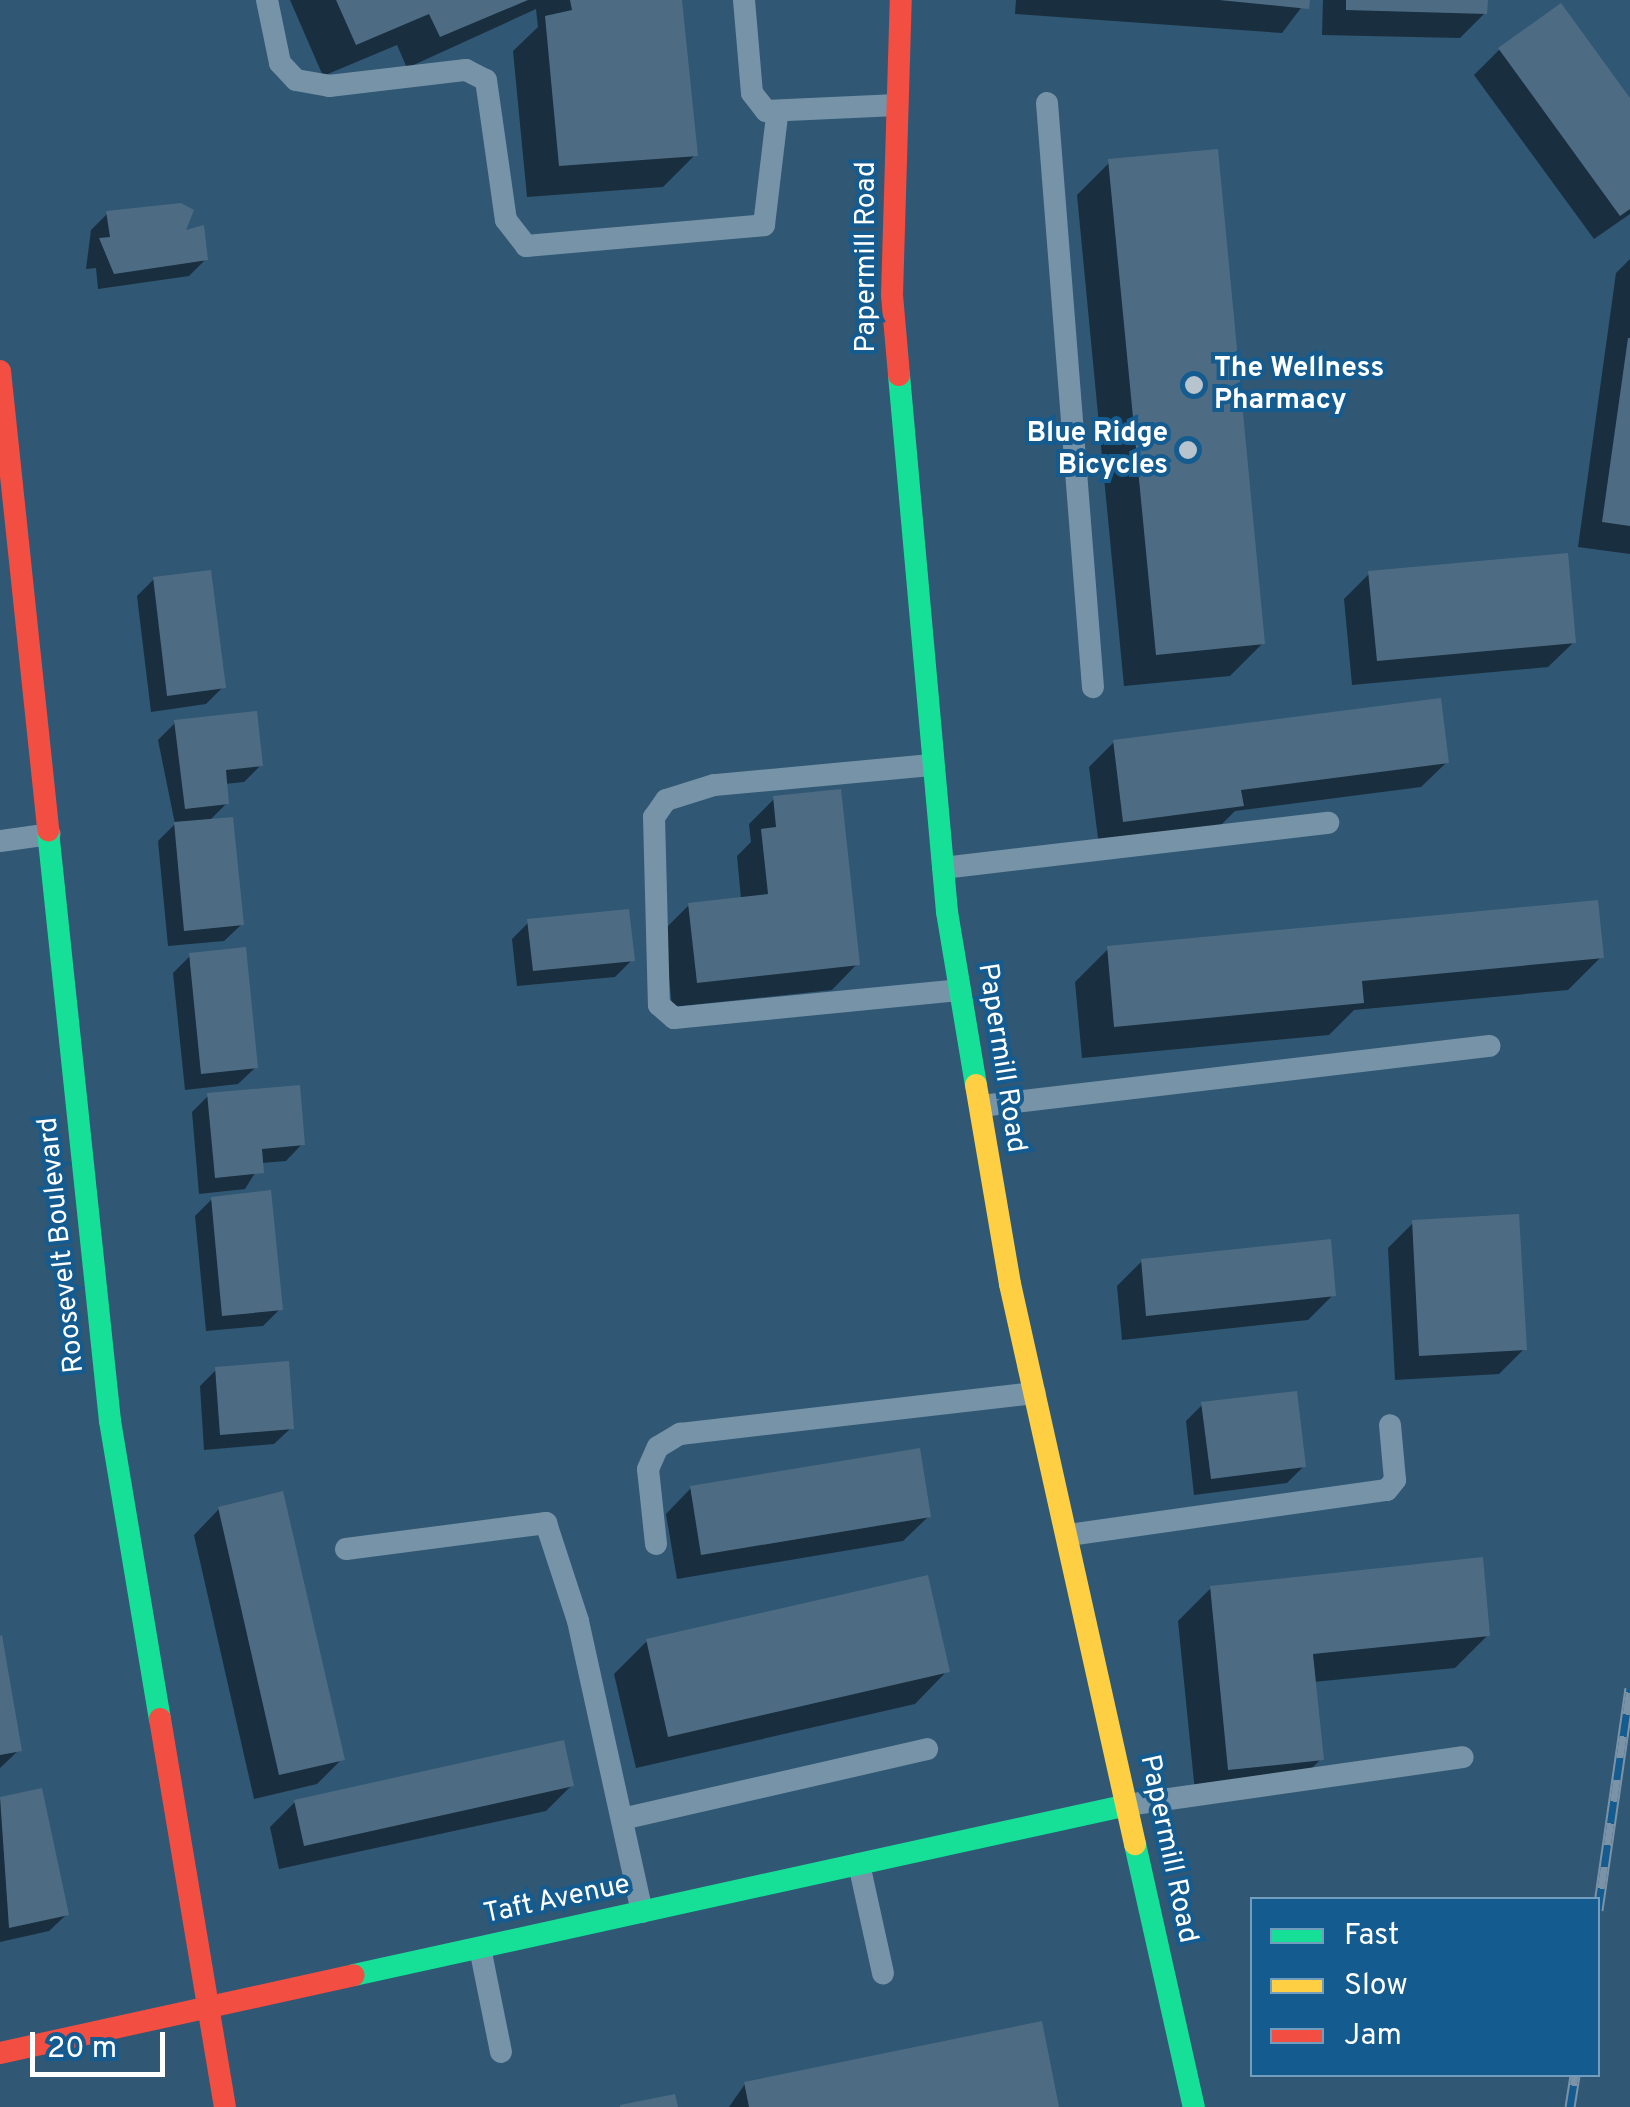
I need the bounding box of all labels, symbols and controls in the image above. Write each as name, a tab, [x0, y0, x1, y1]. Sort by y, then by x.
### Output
street label: Papermill Road	[850, 161, 884, 353]
place label: The Wellness Pharmacy	[1214, 352, 1384, 418]
marker: The Wellness Pharmacy	[1183, 374, 1205, 396]
place label: Blue Ridge Bicycles	[1027, 417, 1168, 483]
marker: Blue Ridge Bicycles	[1177, 439, 1199, 461]
street label: Papermill Road	[969, 961, 1033, 1155]
street label: Roosevelt Boulevard	[32, 1115, 92, 1375]
street label: Papermill Road	[1132, 1752, 1204, 1946]
street label: Taft Avenue	[480, 1868, 634, 1932]
legend	[1250, 1897, 1600, 2077]
text: Fast	[1344, 1918, 1399, 1955]
text: Slow	[1344, 1968, 1408, 2005]
scale bar	[35, 2012, 170, 2074]
text: Jam	[1344, 2018, 1402, 2055]
text: 20 m	[47, 2031, 117, 2068]

